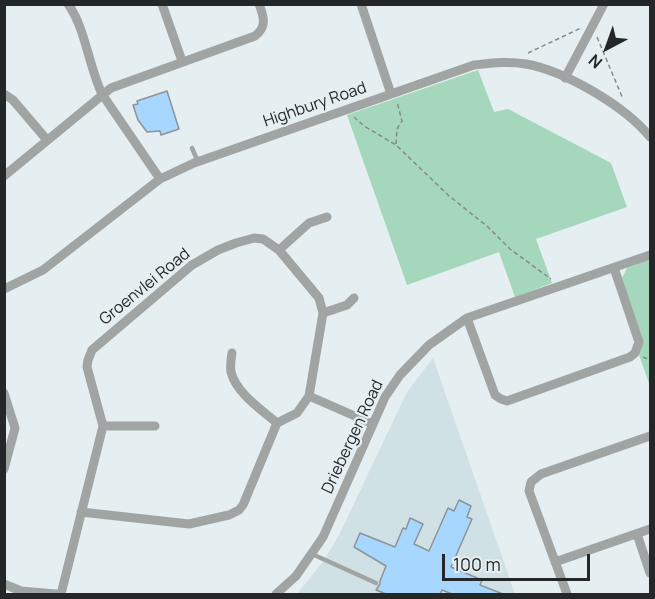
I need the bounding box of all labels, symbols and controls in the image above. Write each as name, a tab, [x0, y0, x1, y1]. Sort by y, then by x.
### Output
north arrow	[577, 18, 637, 78]
text: N	[584, 50, 607, 74]
street label: Highbury Road	[261, 78, 369, 132]
street label: Groenvlei Road	[96, 245, 194, 329]
street label: Driebergen Road	[318, 377, 388, 497]
scale bar	[445, 542, 594, 580]
text: 100 m	[453, 552, 501, 576]

